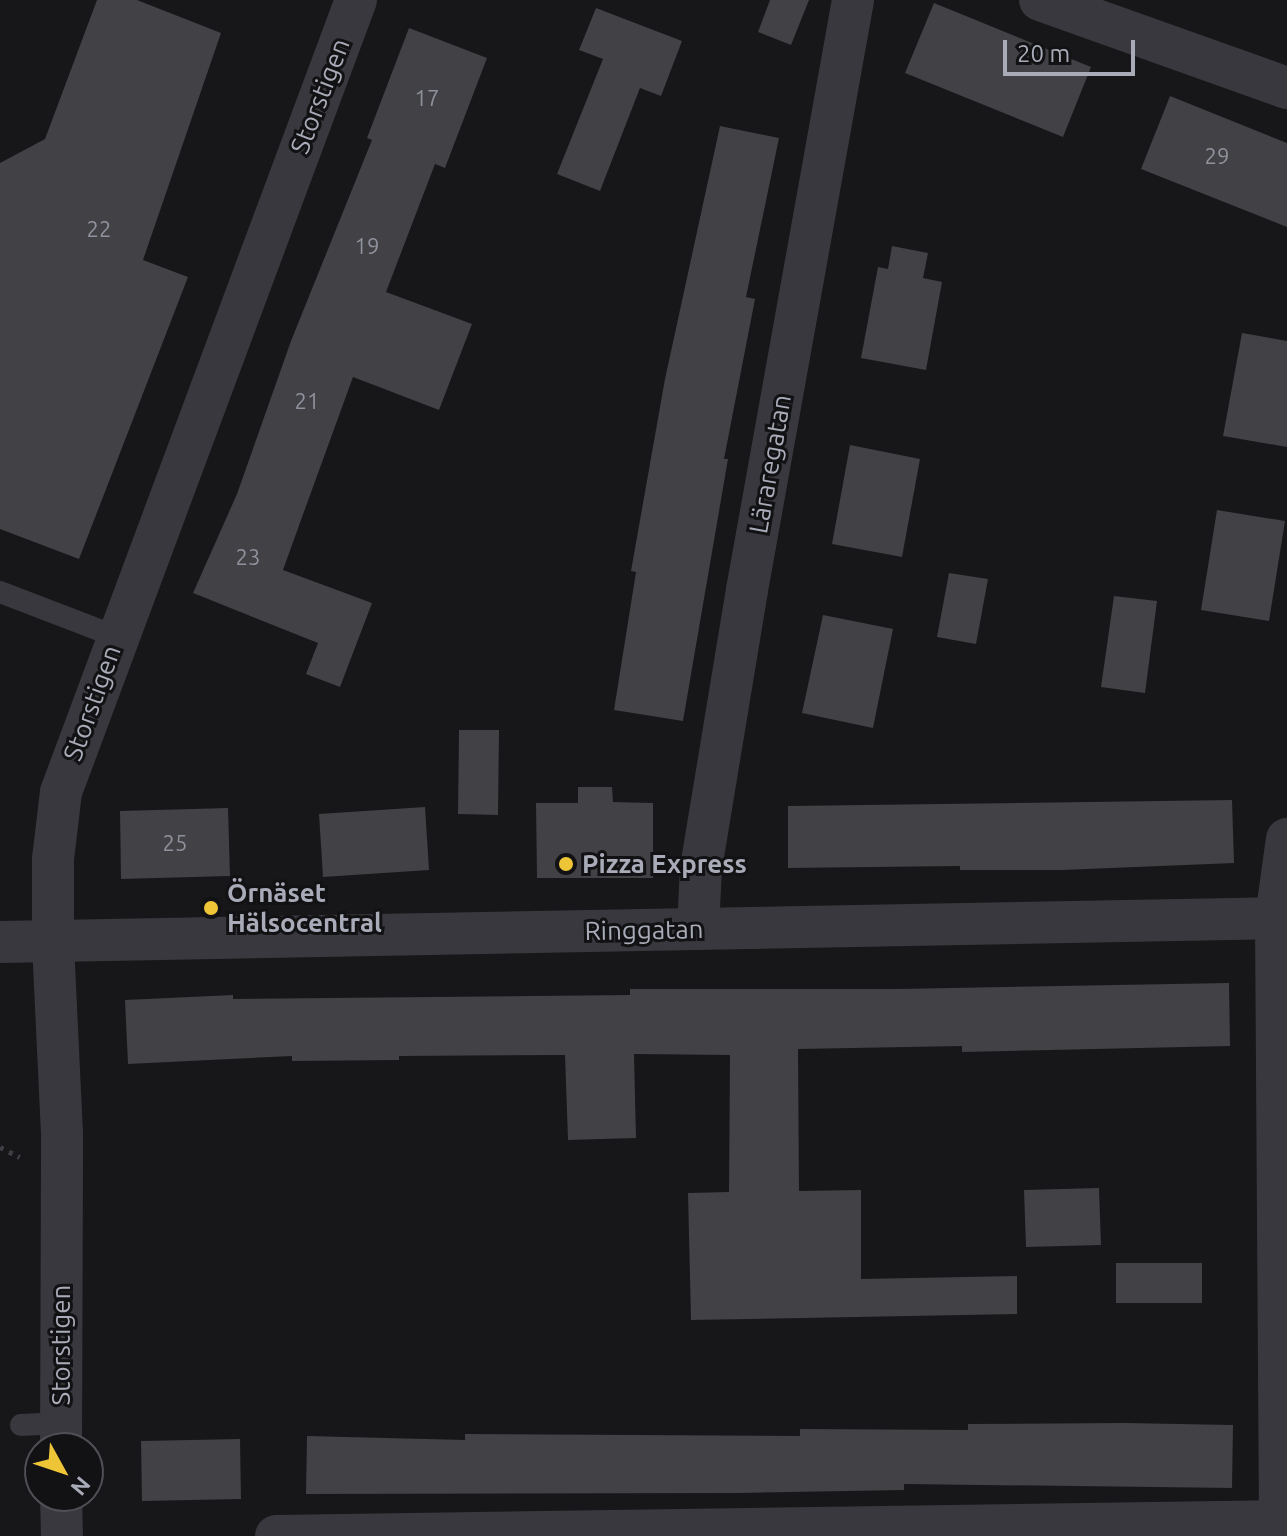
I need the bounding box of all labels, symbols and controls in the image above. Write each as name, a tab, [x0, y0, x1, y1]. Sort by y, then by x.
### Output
scale bar	[1007, 24, 1139, 74]
street label: Storstigen	[284, 34, 356, 158]
text: 20 m	[1017, 40, 1070, 67]
house number: 17	[415, 85, 439, 111]
house number: 29	[1205, 143, 1229, 169]
house number: 22	[87, 216, 111, 242]
house number: 19	[355, 233, 379, 259]
house number: 21	[295, 388, 319, 414]
street label: Läraregatan	[742, 392, 798, 536]
house number: 23	[236, 544, 260, 570]
street label: Storstigen	[57, 641, 127, 765]
house number: 25	[163, 830, 187, 856]
place label: Pizza Express	[582, 848, 747, 880]
marker: Pizza Express	[557, 855, 575, 873]
place label: Örnäset Hälsocentral	[227, 877, 382, 938]
marker: Örnäset Hälsocentral	[202, 899, 220, 917]
street label: Ringgatan	[584, 913, 704, 947]
street label: Storstigen	[45, 1285, 77, 1405]
north arrow	[24, 1432, 104, 1512]
text: N	[66, 1472, 96, 1501]

